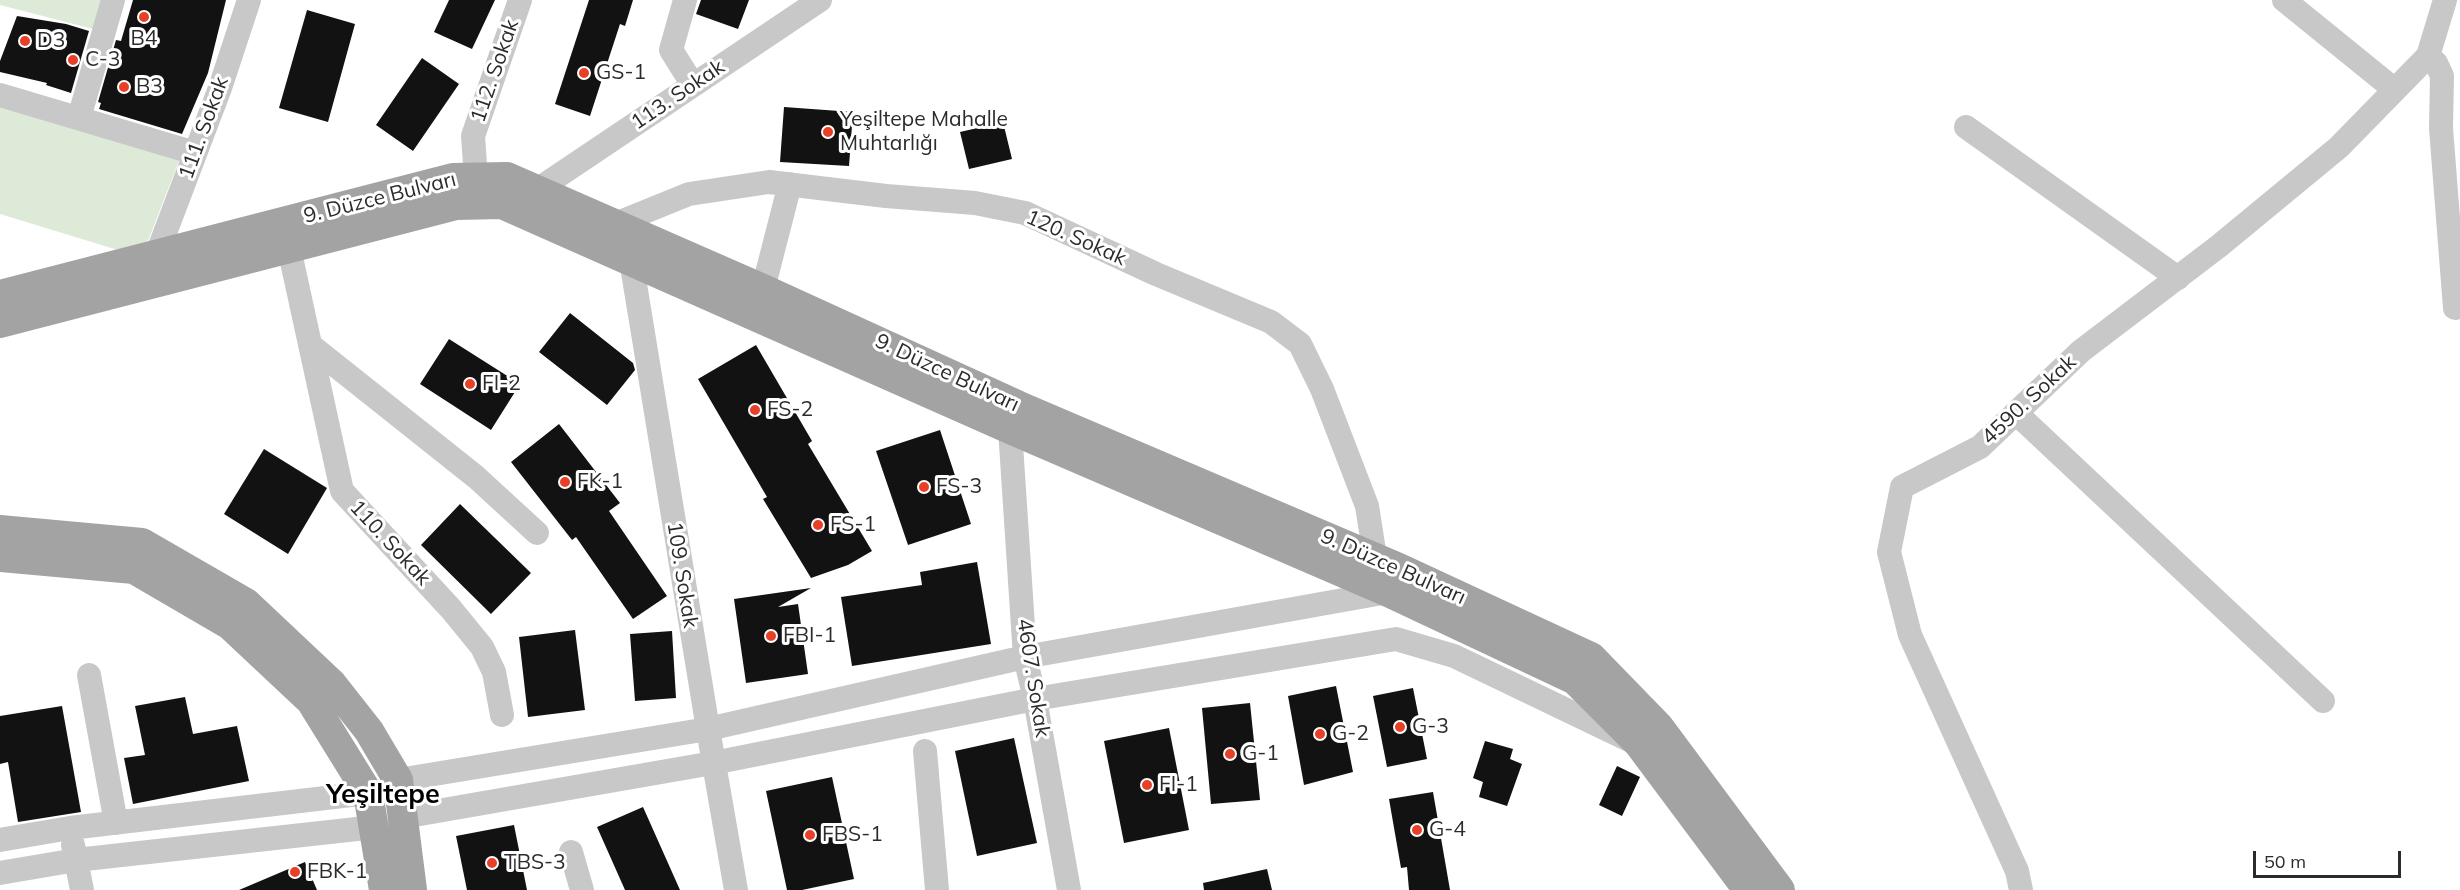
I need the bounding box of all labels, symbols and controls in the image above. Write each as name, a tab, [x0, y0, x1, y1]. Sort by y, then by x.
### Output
marker: B4	[137, 10, 151, 24]
street label: 112. Sokak	[466, 16, 524, 126]
place label: B4	[131, 26, 157, 52]
place label: D3	[37, 28, 65, 54]
marker: D3	[18, 34, 32, 48]
place label: C-3	[85, 47, 120, 73]
marker: C-3	[66, 53, 80, 67]
street label: 113. Sokak	[626, 55, 730, 135]
place label: GS-1	[596, 60, 646, 86]
marker: GS-1	[577, 66, 591, 80]
street label: 111. Sokak	[174, 73, 234, 183]
place label: B3	[136, 74, 163, 100]
marker: B3	[117, 80, 131, 94]
place label: Yeşiltepe Mahalle Muhtarlığı	[840, 107, 1008, 157]
marker: Yeşiltepe Mahalle Muhtarlığı	[821, 125, 835, 139]
street label: 9. Düzce Bulvarı	[301, 167, 459, 229]
street label: 120. Sokak	[1022, 205, 1130, 271]
street label: 9. Düzce Bulvarı	[871, 329, 1023, 417]
street label: 4590. Sokak	[1977, 350, 2081, 450]
place label: FI-2	[482, 371, 521, 397]
marker: FI-2	[463, 377, 477, 391]
place label: FS-2	[767, 397, 813, 423]
marker: FS-2	[748, 403, 762, 417]
place label: FK-1	[577, 469, 623, 495]
place label: FS-3	[936, 474, 982, 500]
marker: FK-1	[558, 475, 572, 489]
marker: FS-3	[917, 480, 931, 494]
street label: 110. Sokak	[344, 495, 436, 591]
place label: FS-1	[830, 512, 876, 538]
marker: FS-1	[811, 518, 825, 532]
street label: 109. Sokak	[661, 520, 703, 630]
street label: 9. Düzce Bulvarı	[1317, 524, 1469, 610]
street label: 4607. Sokak	[1011, 617, 1055, 739]
place label: FBI-1	[783, 623, 836, 649]
marker: FBI-1	[764, 629, 778, 643]
place label: G-3	[1412, 714, 1449, 740]
marker: G-3	[1393, 720, 1407, 734]
place label: G-2	[1332, 721, 1369, 747]
marker: G-2	[1313, 727, 1327, 741]
place label: G-1	[1242, 741, 1279, 767]
marker: G-1	[1223, 747, 1237, 761]
place label: FI-1	[1159, 772, 1198, 798]
marker: FI-1	[1140, 778, 1154, 792]
district label: Yeşiltepe	[326, 779, 440, 811]
place label: G-4	[1429, 817, 1466, 843]
place label: FBS-1	[822, 822, 883, 848]
marker: G-4	[1410, 823, 1424, 837]
marker: FBS-1	[803, 828, 817, 842]
scale bar	[2256, 839, 2404, 877]
place label: TBS-3	[504, 850, 566, 876]
text: 50 m	[2264, 850, 2306, 873]
marker: TBS-3	[485, 856, 499, 870]
place label: FBK-1	[307, 859, 367, 885]
marker: FBK-1	[288, 865, 302, 879]

